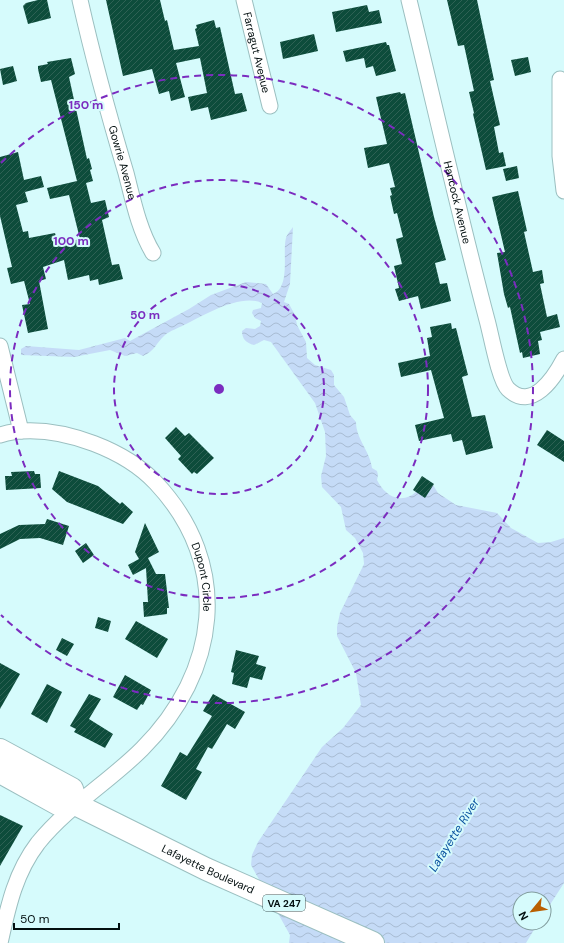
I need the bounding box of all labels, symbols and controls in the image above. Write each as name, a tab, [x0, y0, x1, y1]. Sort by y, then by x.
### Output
street label: Farragut Avenue	[240, 11, 274, 94]
text: 150 m	[69, 97, 103, 113]
street label: Gowrie Avenue	[106, 124, 139, 201]
street label: Hancock Avenue	[441, 159, 474, 245]
text: 100 m	[53, 233, 89, 249]
text: 50 m	[130, 307, 160, 323]
centre of rings	[212, 382, 226, 396]
street label: Dupont Circle	[189, 540, 214, 612]
water label: Lafayette River	[425, 795, 483, 875]
street label: Lafayette Boulevard	[159, 841, 257, 897]
north arrow	[512, 891, 552, 931]
road number: VA 247	[263, 895, 305, 911]
scale bar	[14, 905, 119, 931]
text: N	[515, 909, 531, 923]
text: 50 m	[20, 911, 49, 927]

